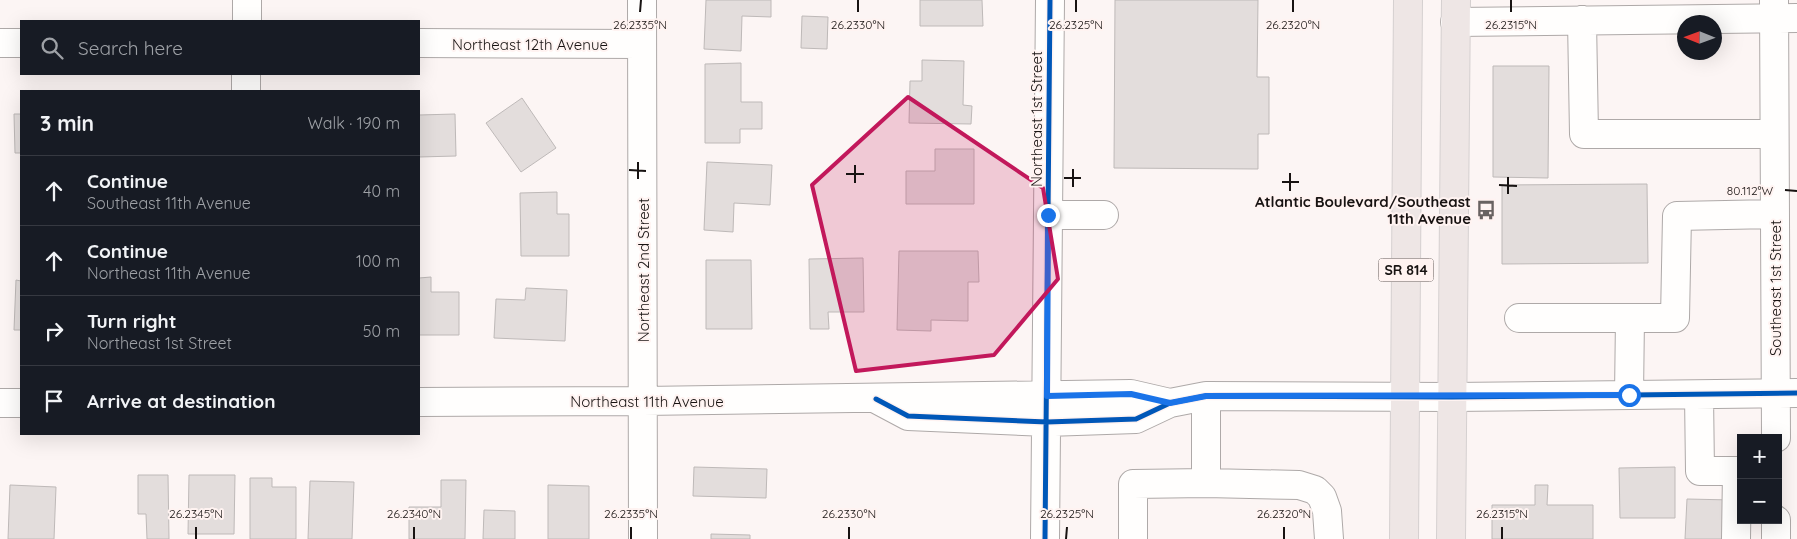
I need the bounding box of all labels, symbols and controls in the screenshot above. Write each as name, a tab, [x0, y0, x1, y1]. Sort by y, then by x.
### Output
north arrow	[1677, 15, 1722, 60]
text: 26.2335°N	[613, 17, 667, 32]
text: 26.2330°N	[831, 17, 885, 32]
text: 26.2325°N	[1049, 17, 1103, 32]
text: 26.2320°N	[1266, 17, 1320, 32]
text: 26.2315°N	[1485, 17, 1537, 32]
search box	[20, 20, 420, 75]
icon: search	[38, 34, 66, 62]
street label: Northeast 12th Avenue	[452, 35, 608, 54]
text: Search here	[78, 36, 183, 60]
street label: Northeast 1st Street	[1027, 51, 1046, 187]
text: 3 min	[40, 110, 94, 136]
text: Walk · 190 m	[308, 113, 400, 133]
text: Continue	[87, 169, 168, 193]
icon: ahead	[40, 177, 68, 205]
text: 40 m	[363, 181, 400, 201]
text: 80.112°W	[1727, 183, 1774, 198]
place label: Atlantic Boulevard/Southeast 11th Avenue	[1255, 192, 1471, 228]
text: Southeast 11th Avenue	[87, 193, 251, 213]
street label: Northeast 2nd Street	[634, 198, 653, 342]
bus stop icon: Atlantic Boulevard/Southeast 11th Avenue	[1475, 199, 1497, 221]
route end	[1037, 204, 1060, 227]
street label: Southeast 1st Street	[1766, 220, 1785, 356]
text: Continue	[87, 239, 168, 263]
icon: ahead	[40, 247, 68, 275]
text: 100 m	[356, 251, 400, 271]
road number: SR 814	[1378, 258, 1434, 282]
text: Northeast 11th Avenue	[87, 263, 251, 283]
text: Turn right	[87, 309, 176, 333]
icon: right	[40, 317, 68, 345]
text: 50 m	[363, 321, 400, 341]
text: Northeast 1st Street	[87, 333, 232, 353]
route start	[1618, 384, 1641, 407]
icon: arrive	[40, 387, 68, 415]
text: Arrive at destination	[87, 389, 276, 413]
street label: Northeast 11th Avenue	[570, 392, 724, 411]
map controls	[1737, 434, 1782, 524]
button: +	[1737, 434, 1782, 479]
button: −	[1737, 479, 1782, 524]
text: 26.2345°N	[169, 506, 223, 521]
text: 26.2340°N	[387, 506, 441, 521]
text: 26.2335°N	[604, 506, 658, 521]
text: 26.2330°N	[822, 506, 876, 521]
text: 26.2325°N	[1040, 506, 1094, 521]
text: 26.2320°N	[1257, 506, 1311, 521]
text: 26.2315°N	[1476, 506, 1528, 521]

